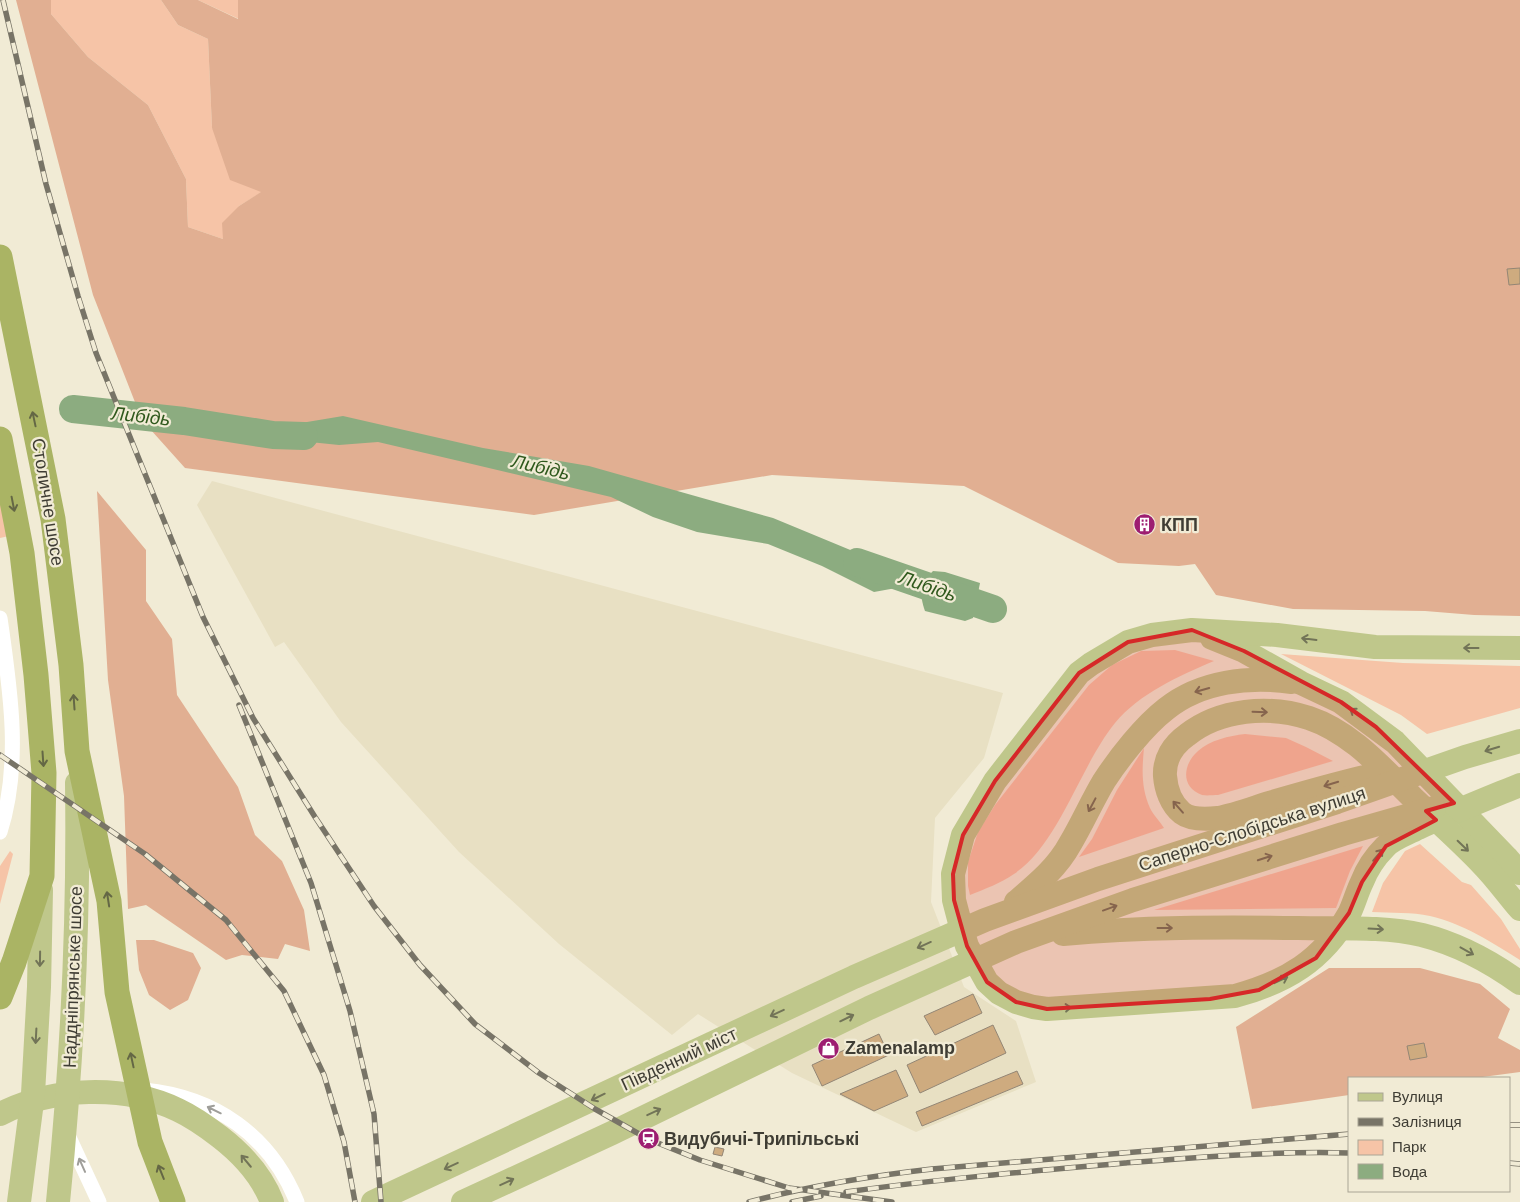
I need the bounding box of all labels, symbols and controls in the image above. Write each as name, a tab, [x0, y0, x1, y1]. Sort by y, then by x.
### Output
water label: Либідь	[109, 402, 171, 430]
one-way arrow	[29, 412, 38, 428]
street label: Столичне шосе	[28, 437, 68, 567]
water label: Либідь	[508, 450, 572, 484]
one-way arrow	[8, 495, 18, 511]
building icon: КПП	[1133, 513, 1157, 537]
place label: КПП	[1161, 515, 1198, 535]
water label: Либідь	[895, 566, 959, 606]
one-way arrow	[1302, 634, 1318, 644]
one-way arrow	[1464, 643, 1480, 653]
one-way arrow	[1194, 686, 1210, 696]
one-way arrow	[69, 695, 78, 711]
one-way arrow	[1252, 707, 1268, 716]
one-way arrow	[1349, 708, 1363, 718]
one-way arrow	[1485, 744, 1501, 754]
one-way arrow	[38, 751, 47, 767]
one-way arrow	[1323, 780, 1339, 790]
street label: Саперно-Слобідська вулиця	[1136, 783, 1368, 875]
one-way arrow	[1086, 797, 1096, 812]
one-way arrow	[1172, 800, 1183, 813]
one-way arrow	[1457, 840, 1470, 852]
one-way arrow	[1373, 849, 1384, 862]
one-way arrow	[1256, 853, 1272, 863]
street label: Наддніпрянське шосе	[60, 886, 86, 1068]
one-way arrow	[102, 892, 112, 908]
one-way arrow	[1102, 903, 1117, 912]
one-way arrow	[1156, 923, 1172, 932]
one-way arrow	[1367, 925, 1383, 934]
one-way arrow	[917, 941, 932, 951]
one-way arrow	[1460, 946, 1475, 956]
one-way arrow	[35, 951, 44, 967]
one-way arrow	[1273, 974, 1288, 984]
one-way arrow	[1056, 1004, 1072, 1013]
one-way arrow	[770, 1009, 785, 1018]
one-way arrow	[840, 1013, 855, 1023]
street label: Південний міст	[618, 1023, 740, 1095]
one-way arrow	[32, 1028, 41, 1044]
shop icon: Zamenalamp	[817, 1036, 841, 1060]
place label: Zamenalamp	[845, 1038, 955, 1058]
one-way arrow	[127, 1052, 136, 1068]
legend	[1348, 1077, 1510, 1192]
text: Вулиця	[1392, 1088, 1443, 1105]
one-way arrow	[591, 1093, 606, 1103]
one-way arrow	[207, 1105, 222, 1114]
one-way arrow	[646, 1107, 661, 1117]
text: Залізниця	[1392, 1113, 1462, 1130]
station icon: Видубичі-Трипільські	[636, 1127, 660, 1151]
place label: Видубичі-Трипільські	[664, 1129, 859, 1149]
text: Парк	[1392, 1138, 1426, 1155]
one-way arrow	[240, 1155, 251, 1168]
one-way arrow	[76, 1158, 86, 1173]
one-way arrow	[444, 1162, 459, 1171]
text: Вода	[1392, 1163, 1428, 1180]
one-way arrow	[155, 1165, 165, 1180]
one-way arrow	[499, 1176, 514, 1186]

